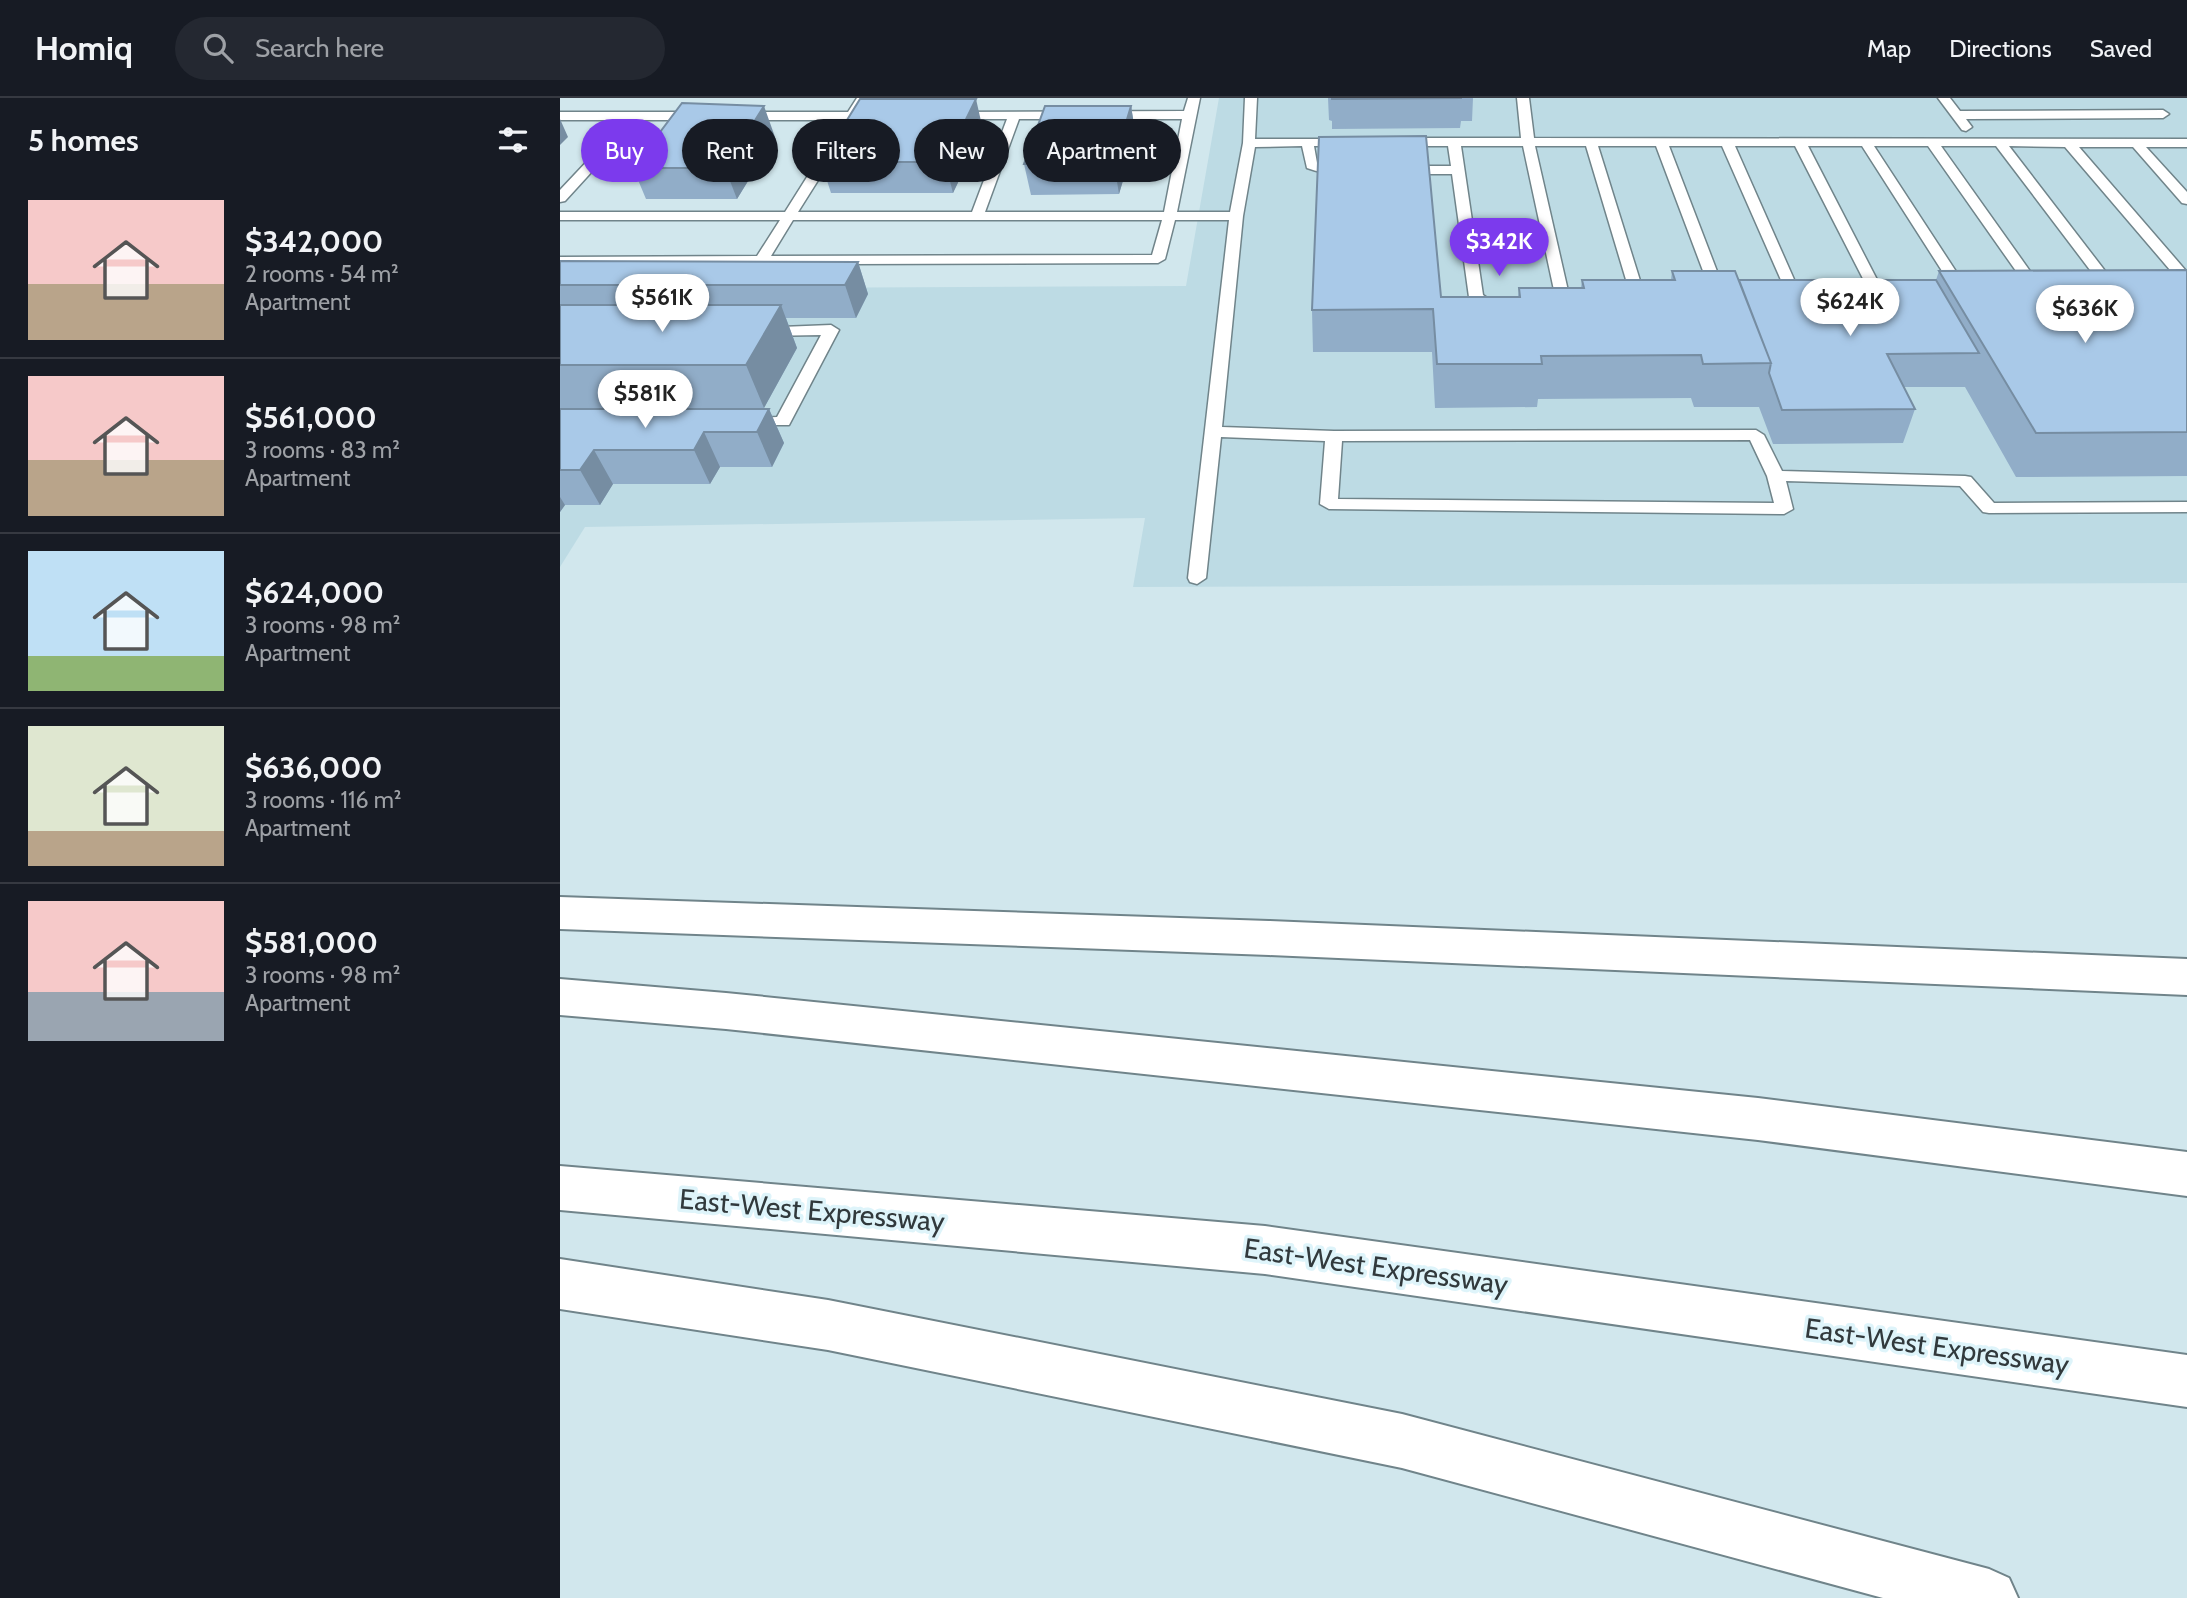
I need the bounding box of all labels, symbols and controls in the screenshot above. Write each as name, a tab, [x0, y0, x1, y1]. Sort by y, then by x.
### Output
search box	[175, 17, 665, 80]
text: Homiq	[35, 28, 133, 68]
icon: search	[199, 29, 237, 67]
text: Search here	[255, 32, 384, 64]
text: Map	[1867, 34, 1911, 63]
text: Directions	[1949, 34, 2052, 63]
text: Saved	[2090, 34, 2152, 63]
chip: Buy	[581, 119, 668, 182]
chip: Rent	[682, 119, 778, 182]
chip: Filters	[792, 119, 900, 182]
chip: New	[914, 119, 1009, 182]
chip: Apartment	[1023, 119, 1181, 182]
icon: filters	[494, 121, 532, 159]
text: 5 homes	[28, 122, 139, 159]
pin: $342K	[1450, 218, 1548, 278]
text: $342,000	[245, 223, 383, 260]
text: $342K	[1466, 227, 1532, 255]
icon: home	[84, 228, 168, 312]
text: 2 rooms · 54 m²	[245, 260, 399, 288]
pin: $561K	[613, 274, 711, 334]
pin: $624K	[1801, 278, 1899, 338]
text: $561K	[631, 283, 693, 311]
pin: $636K	[2036, 286, 2134, 345]
text: $624K	[1816, 287, 1884, 315]
text: Apartment	[245, 288, 350, 316]
text: $636K	[2052, 294, 2118, 322]
pin: $581K	[596, 370, 694, 430]
text: $581K	[614, 379, 676, 407]
text: $561,000	[245, 399, 377, 436]
icon: home	[84, 404, 168, 488]
text: 3 rooms · 83 m²	[245, 436, 400, 464]
text: Apartment	[245, 464, 350, 492]
text: $624,000	[245, 574, 384, 611]
icon: home	[84, 579, 168, 663]
text: 3 rooms · 98 m²	[245, 611, 400, 639]
text: Apartment	[245, 639, 350, 667]
text: $636,000	[245, 749, 383, 786]
icon: home	[84, 754, 168, 838]
text: 3 rooms · 116 m²	[245, 786, 401, 814]
text: Apartment	[245, 814, 350, 842]
text: $581,000	[245, 924, 378, 961]
icon: home	[84, 929, 168, 1013]
text: 3 rooms · 98 m²	[245, 961, 400, 989]
text: Apartment	[245, 989, 350, 1017]
street label: East-West Expressway	[678, 1181, 946, 1239]
street label: East-West Expressway	[1242, 1231, 1510, 1301]
street label: East-West Expressway	[1803, 1311, 2071, 1381]

